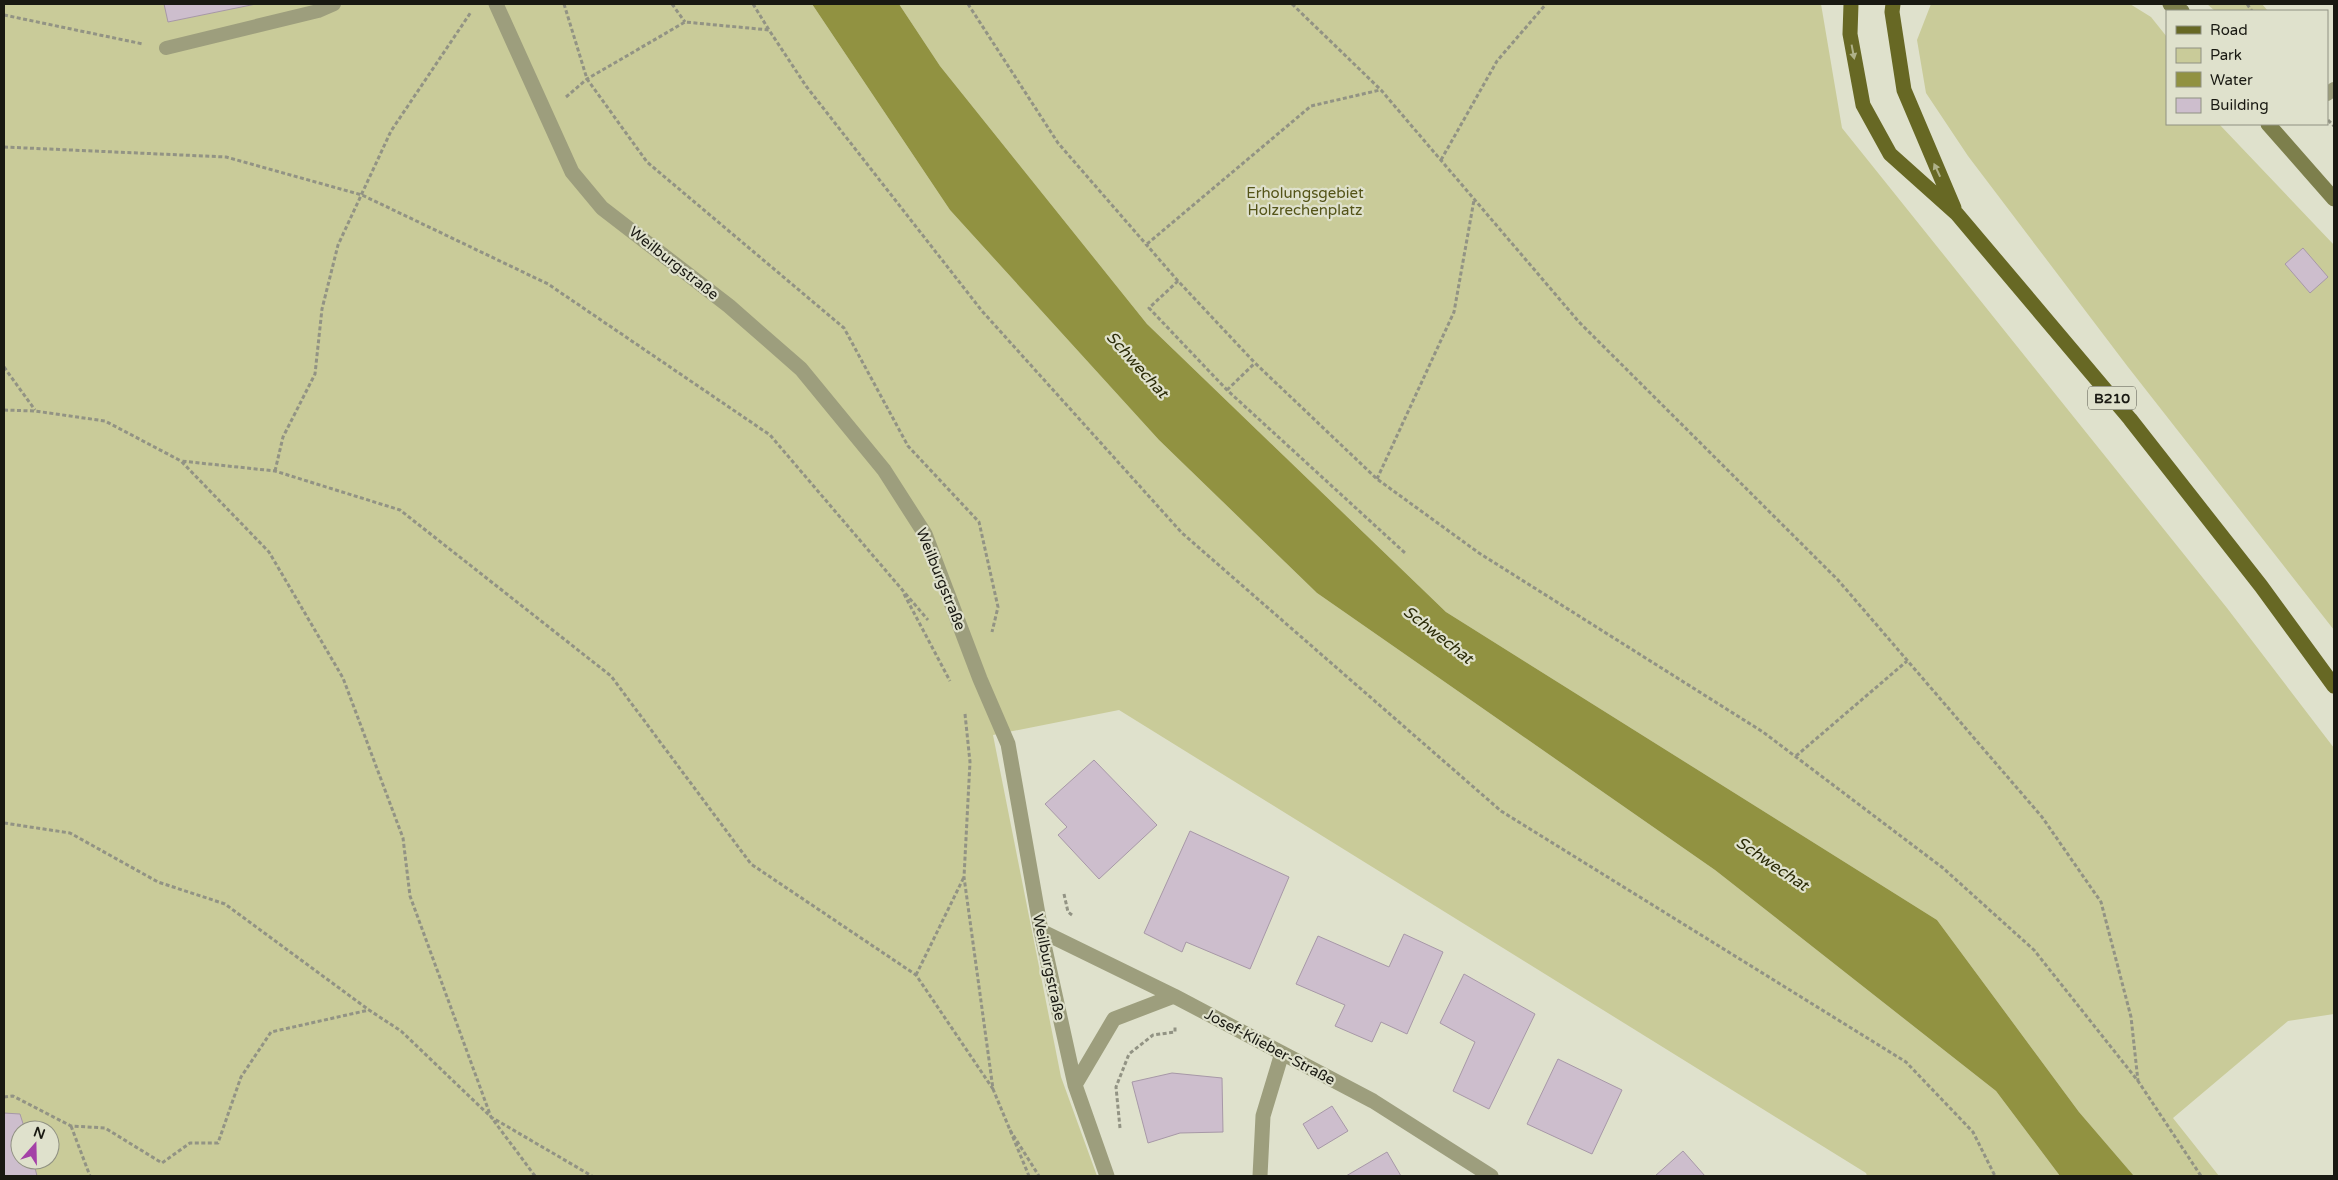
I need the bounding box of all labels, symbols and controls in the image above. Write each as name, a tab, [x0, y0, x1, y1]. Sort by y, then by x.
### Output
legend	[2166, 10, 2328, 125]
text: Road	[2210, 21, 2248, 39]
one-way arrow	[1849, 45, 1857, 60]
text: Park	[2210, 46, 2242, 64]
text: Water	[2210, 71, 2253, 89]
text: Building	[2210, 96, 2269, 114]
one-way arrow	[1932, 163, 1940, 177]
park label: Erholungsgebiet Holzrechenplatz	[1246, 184, 1364, 219]
street label: Weilburgstraße	[626, 222, 722, 304]
water label: Schwechat	[1102, 328, 1173, 404]
road number: B210	[2088, 386, 2136, 409]
street label: Weilburgstraße	[912, 525, 970, 633]
water label: Schwechat	[1399, 602, 1478, 670]
water label: Schwechat	[1732, 833, 1813, 896]
street label: Weilburgstraße	[1029, 912, 1069, 1022]
street label: Josef-Klieber-Straße	[1202, 1005, 1338, 1089]
north arrow	[10, 1120, 60, 1170]
text: N	[31, 1123, 47, 1143]

